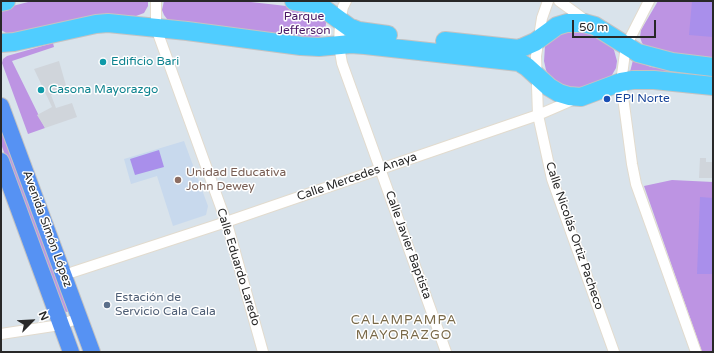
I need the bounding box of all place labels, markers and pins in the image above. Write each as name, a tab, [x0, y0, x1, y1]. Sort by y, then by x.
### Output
place label: Edificio Bari	[111, 55, 179, 69]
marker: Edificio Bari	[98, 57, 108, 67]
place label: Casona Mayorazgo	[49, 83, 158, 97]
marker: Casona Mayorazgo	[36, 85, 46, 95]
place label: EPI Norte	[615, 92, 670, 106]
marker: EPI Norte	[602, 94, 612, 104]
place label: Unidad Educativa John Dewey	[186, 166, 286, 194]
marker: Unidad Educativa John Dewey	[173, 175, 183, 185]
place label: Estación de Servicio Cala Cala	[115, 291, 216, 319]
marker: Estación de Servicio Cala Cala	[102, 300, 112, 310]

